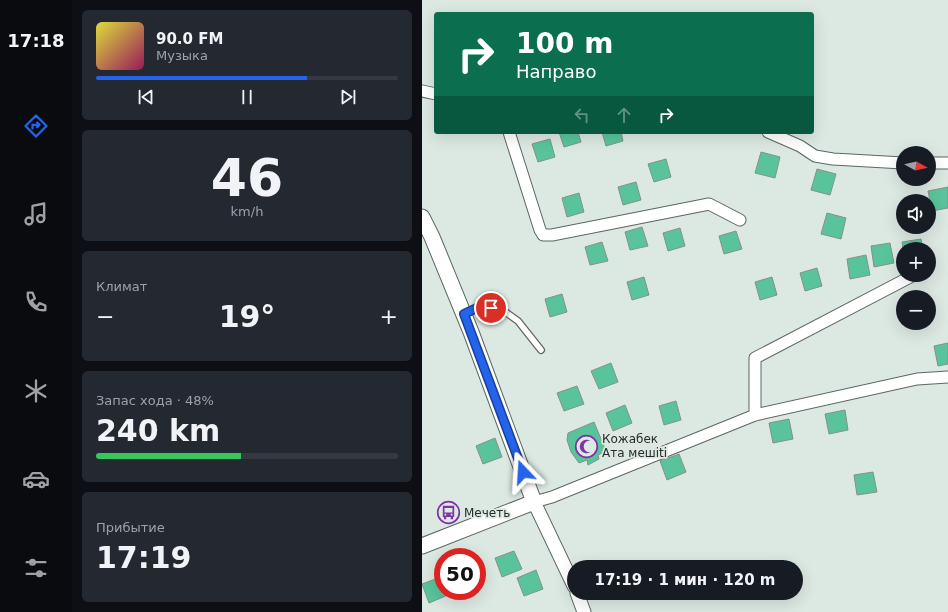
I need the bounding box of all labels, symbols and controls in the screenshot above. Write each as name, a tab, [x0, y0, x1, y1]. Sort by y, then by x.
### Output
text: 100 m	[516, 27, 613, 60]
icon: right	[450, 28, 502, 80]
text: 17:18	[7, 30, 65, 51]
text: 90.0 FM	[156, 30, 223, 48]
text: Музыка	[156, 48, 208, 63]
text: Направо	[516, 61, 596, 82]
icon: previous	[135, 86, 157, 108]
icon: pause	[236, 86, 258, 108]
icon: next	[337, 86, 359, 108]
icon: left	[571, 104, 593, 126]
icon: ahead	[613, 104, 635, 126]
icon: right	[655, 104, 677, 126]
icon: directions	[22, 112, 50, 140]
north arrow	[896, 146, 936, 186]
map controls	[896, 146, 936, 330]
text: 46	[211, 148, 283, 208]
button: sound	[896, 194, 936, 234]
icon: music	[22, 200, 50, 228]
text: km/h	[231, 204, 263, 219]
button: +	[896, 242, 936, 282]
text: Климат	[96, 279, 147, 294]
icon: phone	[22, 288, 50, 316]
button: −	[896, 290, 936, 330]
pin	[474, 291, 508, 325]
icon: arrive	[480, 297, 502, 319]
text: 19°	[219, 299, 275, 334]
text: −	[96, 304, 114, 329]
text: +	[380, 304, 398, 329]
icon: climate	[22, 377, 50, 405]
text: Запас хода · 48%	[96, 393, 214, 408]
text: 240 km	[96, 413, 220, 448]
place label: Кожабек Ата мешiti	[602, 432, 667, 460]
mosque icon: Кожабек Ата мешiti	[573, 433, 599, 459]
position arrow	[502, 451, 544, 493]
icon: car	[22, 465, 50, 493]
bus stop icon: Мечеть	[436, 500, 462, 526]
place label: Мечеть	[464, 506, 510, 520]
text: Прибытие	[96, 520, 165, 535]
text: 17:19	[96, 540, 192, 575]
speed limit sign: 50	[434, 548, 486, 600]
icon: filters	[22, 554, 50, 582]
text: 17:19 · 1 мин · 120 m	[595, 571, 776, 589]

